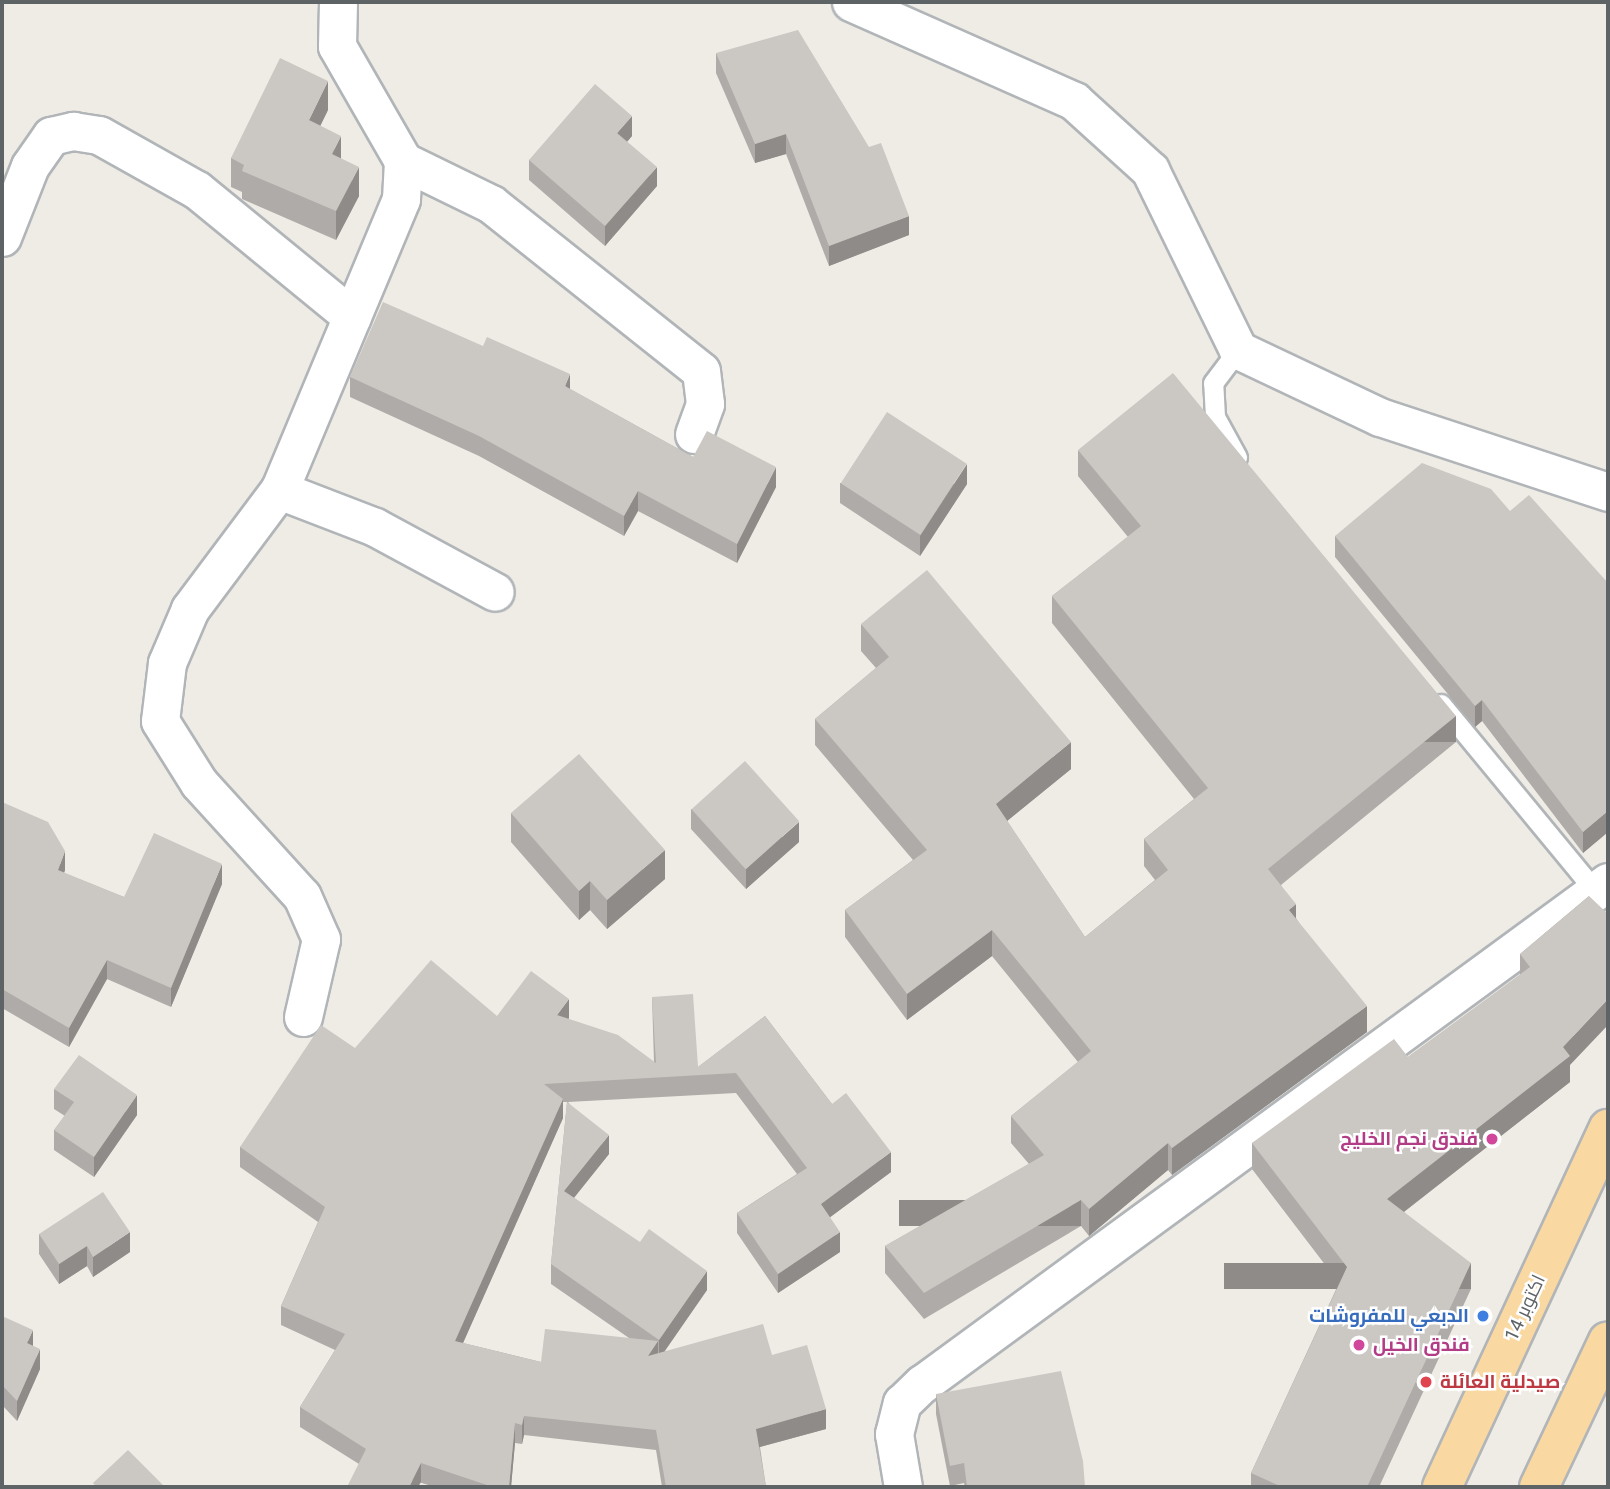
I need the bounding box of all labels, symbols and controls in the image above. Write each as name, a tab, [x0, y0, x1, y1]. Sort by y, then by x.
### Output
place label: فندق نجم الخليج	[1340, 1128, 1478, 1150]
marker: فندق نجم الخليج	[1484, 1131, 1500, 1147]
street label: 14 اكتوبر	[1500, 1271, 1550, 1345]
place label: الدبعي للمفروشات	[1309, 1305, 1469, 1327]
marker: الدبعي للمفروشات	[1475, 1308, 1491, 1324]
place label: فندق الخيل	[1373, 1334, 1470, 1356]
marker: فندق الخيل	[1351, 1337, 1367, 1353]
place label: صيدلية العائلة	[1440, 1371, 1560, 1393]
marker: صيدلية العائلة	[1418, 1374, 1434, 1390]

